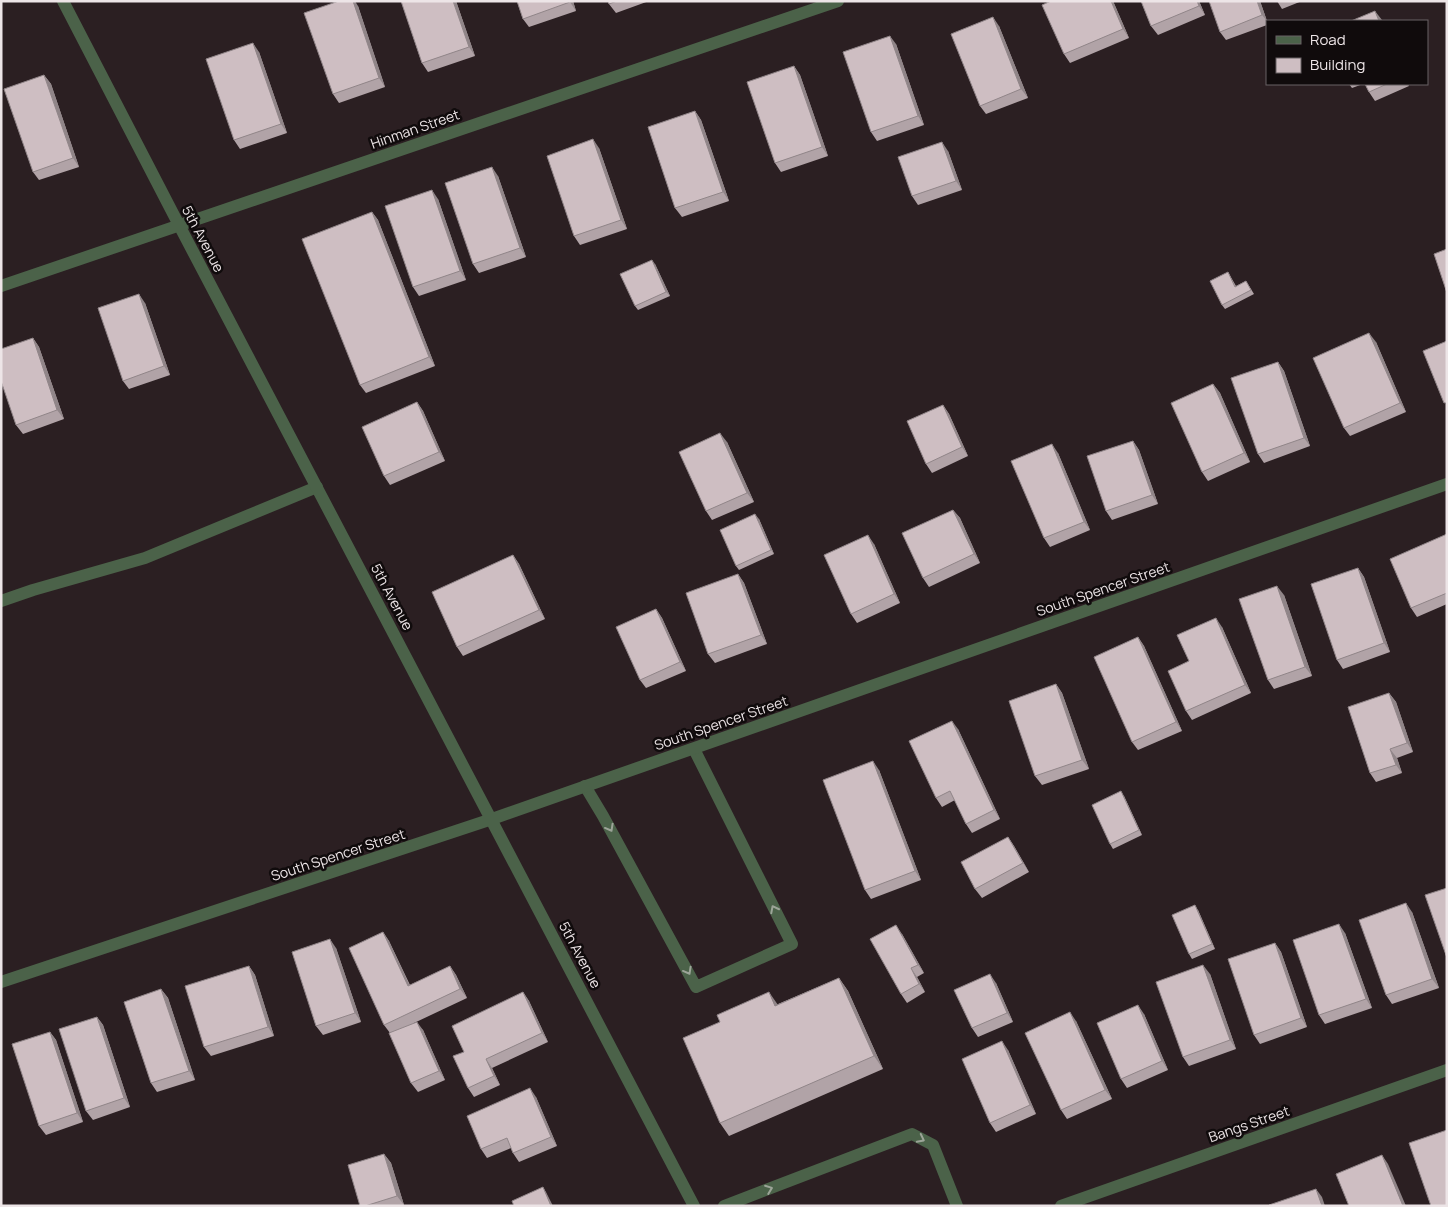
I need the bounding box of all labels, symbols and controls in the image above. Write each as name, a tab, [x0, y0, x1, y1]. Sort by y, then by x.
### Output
legend	[1266, 20, 1428, 85]
text: Road	[1310, 29, 1346, 50]
text: Building	[1310, 54, 1365, 75]
street label: Hinman Street	[368, 104, 462, 153]
street label: 5th Avenue	[178, 202, 229, 275]
street label: South Spencer Street	[1034, 557, 1172, 620]
street label: 5th Avenue	[367, 560, 418, 633]
street label: South Spencer Street	[652, 691, 790, 754]
one-way arrow	[604, 823, 614, 832]
street label: South Spencer Street	[268, 824, 408, 885]
one-way arrow	[770, 905, 780, 914]
street label: 5th Avenue	[555, 918, 606, 991]
one-way arrow	[682, 966, 692, 975]
street label: Bangs Street	[1206, 1101, 1292, 1146]
one-way arrow	[916, 1133, 925, 1143]
one-way arrow	[765, 1184, 773, 1194]

